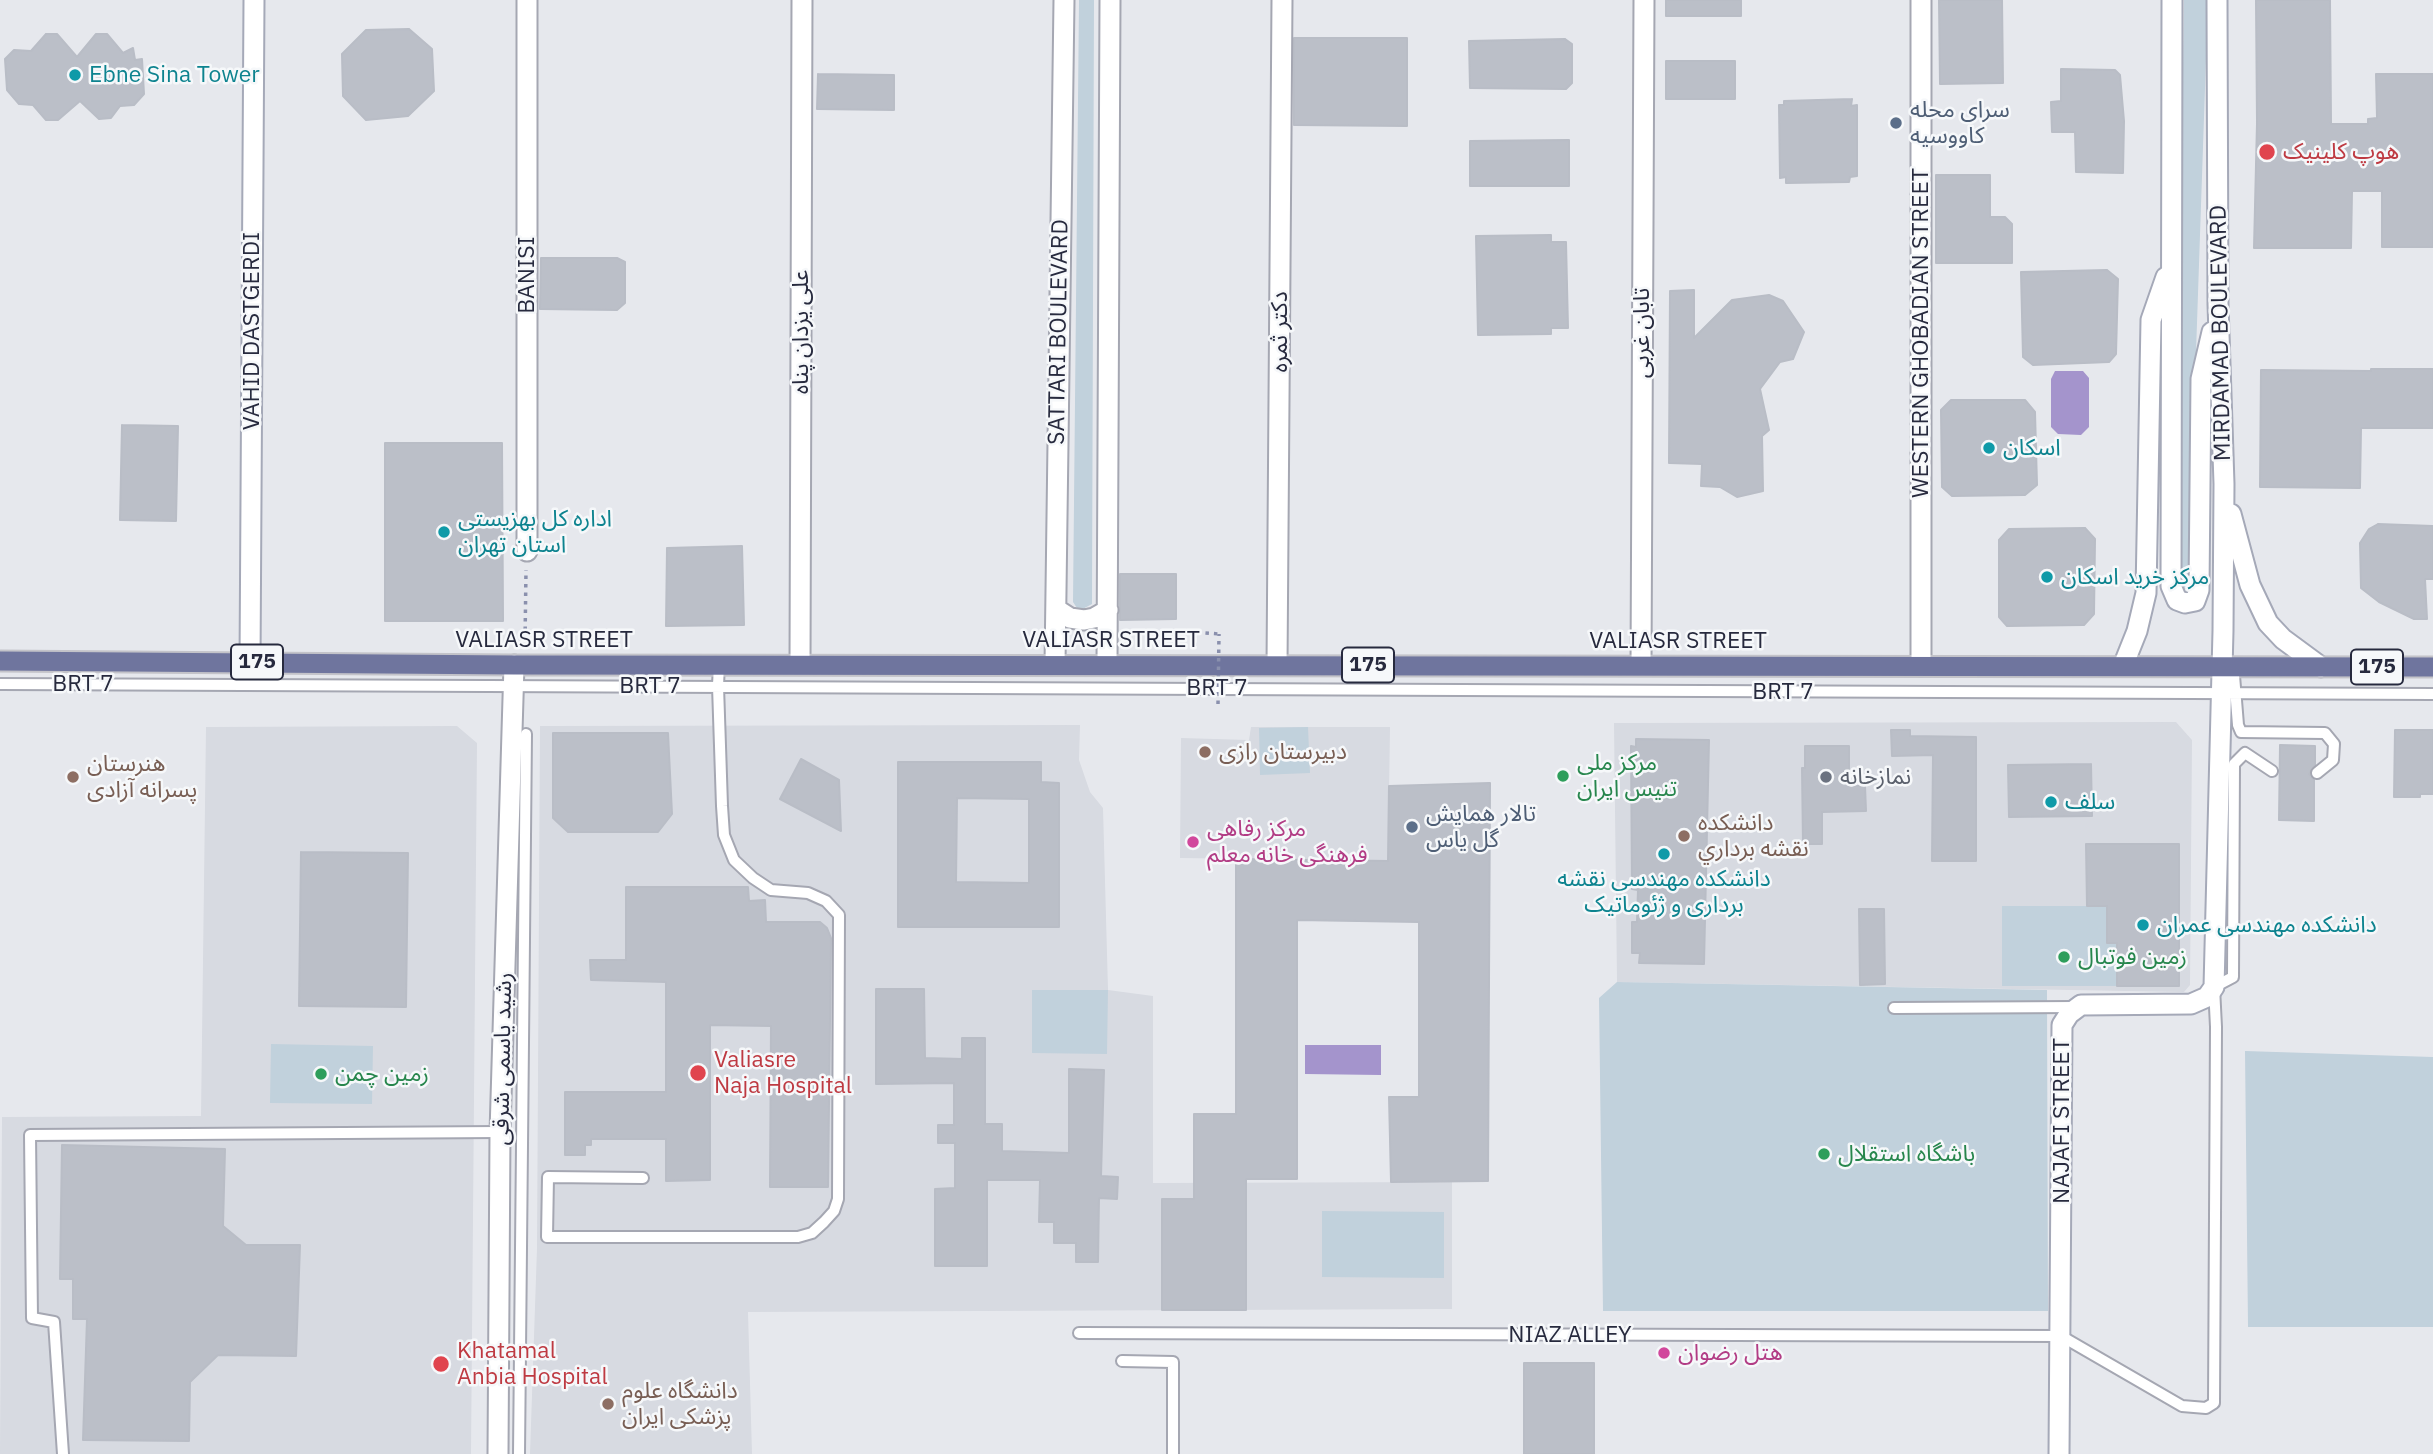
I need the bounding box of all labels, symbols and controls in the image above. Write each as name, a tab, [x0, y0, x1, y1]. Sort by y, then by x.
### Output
place label: Ebne Sina Tower	[89, 61, 260, 89]
marker: Ebne Sina Tower	[67, 67, 83, 83]
place label: سرای محله کاووسیه	[1910, 96, 2010, 150]
marker: سرای محله کاووسیه	[1888, 115, 1904, 131]
place label: هوپ کلینیک	[2283, 138, 2399, 166]
marker: هوپ کلینیک	[2257, 142, 2277, 162]
street label: WESTERN GHOBADIAN STREET	[1907, 168, 1935, 498]
street label: MIRDAMAD BOULEVARD	[2205, 205, 2237, 461]
street label: SATTARI BOULEVARD	[1043, 219, 1075, 445]
street label: VAHID DASTGERDI	[238, 232, 266, 430]
street label: BANISI	[513, 236, 541, 314]
street label: علی یزدان پناه	[787, 270, 815, 394]
street label: تابان غربی	[1628, 288, 1656, 378]
street label: دکتر ثمره	[1266, 291, 1294, 373]
place label: اسکان	[2003, 434, 2061, 462]
marker: اسکان	[1981, 440, 1997, 456]
place label: اداره کل بهزیستی استان تهران	[458, 505, 612, 559]
marker: اداره کل بهزیستی استان تهران	[436, 524, 452, 540]
place label: مرکز خرید اسکان	[2061, 563, 2209, 591]
marker: مرکز خرید اسکان	[2039, 569, 2055, 585]
street label: VALIASR STREET	[455, 626, 633, 654]
street label: VALIASR STREET	[1022, 626, 1200, 654]
street label: VALIASR STREET	[1589, 627, 1767, 655]
road number: 175	[231, 644, 283, 680]
road number: 175	[1342, 648, 1394, 682]
road number: 175	[2351, 650, 2403, 684]
street label: BRT 7	[52, 670, 114, 698]
street label: BRT 7	[619, 672, 681, 700]
street label: BRT 7	[1186, 674, 1248, 702]
street label: BRT 7	[1752, 678, 1814, 706]
place label: دبیرستان رازی	[1219, 738, 1347, 766]
marker: دبیرستان رازی	[1197, 744, 1213, 760]
place label: مرکز ملی تنیس ایران	[1577, 749, 1677, 803]
place label: هنرستان پسرانه آزادی	[87, 750, 197, 804]
place label: نمازخانه	[1840, 763, 1911, 791]
marker: مرکز ملی تنیس ایران	[1555, 768, 1571, 784]
marker: هنرستان پسرانه آزادی	[65, 769, 81, 785]
marker: نمازخانه	[1818, 769, 1834, 785]
place label: سلف	[2065, 788, 2115, 816]
marker: سلف	[2043, 794, 2059, 810]
place label: تالار همایش گل یاس	[1426, 800, 1536, 854]
place label: دانشكده نقشه برداري	[1698, 809, 1809, 863]
place label: مرکز رفاهی فرهنگی خانه معلم	[1207, 815, 1368, 869]
marker: تالار همایش گل یاس	[1404, 819, 1420, 835]
marker: دانشكده نقشه برداري	[1676, 828, 1692, 844]
marker: مرکز رفاهی فرهنگی خانه معلم	[1185, 834, 1201, 850]
marker: دانشکده مهندسی نقشه برداری و ژئوماتیک	[1656, 846, 1672, 862]
place label: دانشکده مهندسی نقشه برداری و ژئوماتیک	[1557, 865, 1771, 919]
place label: دانشکده مهندسی عمران	[2157, 911, 2377, 939]
marker: دانشکده مهندسی عمران	[2135, 917, 2151, 933]
place label: زمین فوتبال	[2078, 943, 2187, 971]
marker: زمین فوتبال	[2056, 949, 2072, 965]
street label: رشید یاسمی شرقی	[488, 972, 518, 1146]
street label: NAJAFI STREET	[2048, 1038, 2076, 1204]
place label: Valiasre Naja Hospital	[714, 1046, 852, 1100]
place label: زمین چمن	[335, 1060, 429, 1088]
marker: Valiasre Naja Hospital	[688, 1063, 708, 1083]
marker: زمین چمن	[313, 1066, 329, 1082]
place label: باشگاه استقلال	[1838, 1140, 1975, 1168]
marker: باشگاه استقلال	[1816, 1146, 1832, 1162]
street label: NIAZ ALLEY	[1508, 1321, 1632, 1349]
place label: Khatamal Anbia Hospital	[457, 1337, 608, 1391]
place label: هتل رضوان	[1678, 1339, 1783, 1367]
marker: هتل رضوان	[1656, 1345, 1672, 1361]
marker: Khatamal Anbia Hospital	[431, 1354, 451, 1374]
place label: دانشگاه علوم پزشکی ایران	[622, 1377, 738, 1431]
marker: دانشگاه علوم پزشکی ایران	[600, 1396, 616, 1412]

